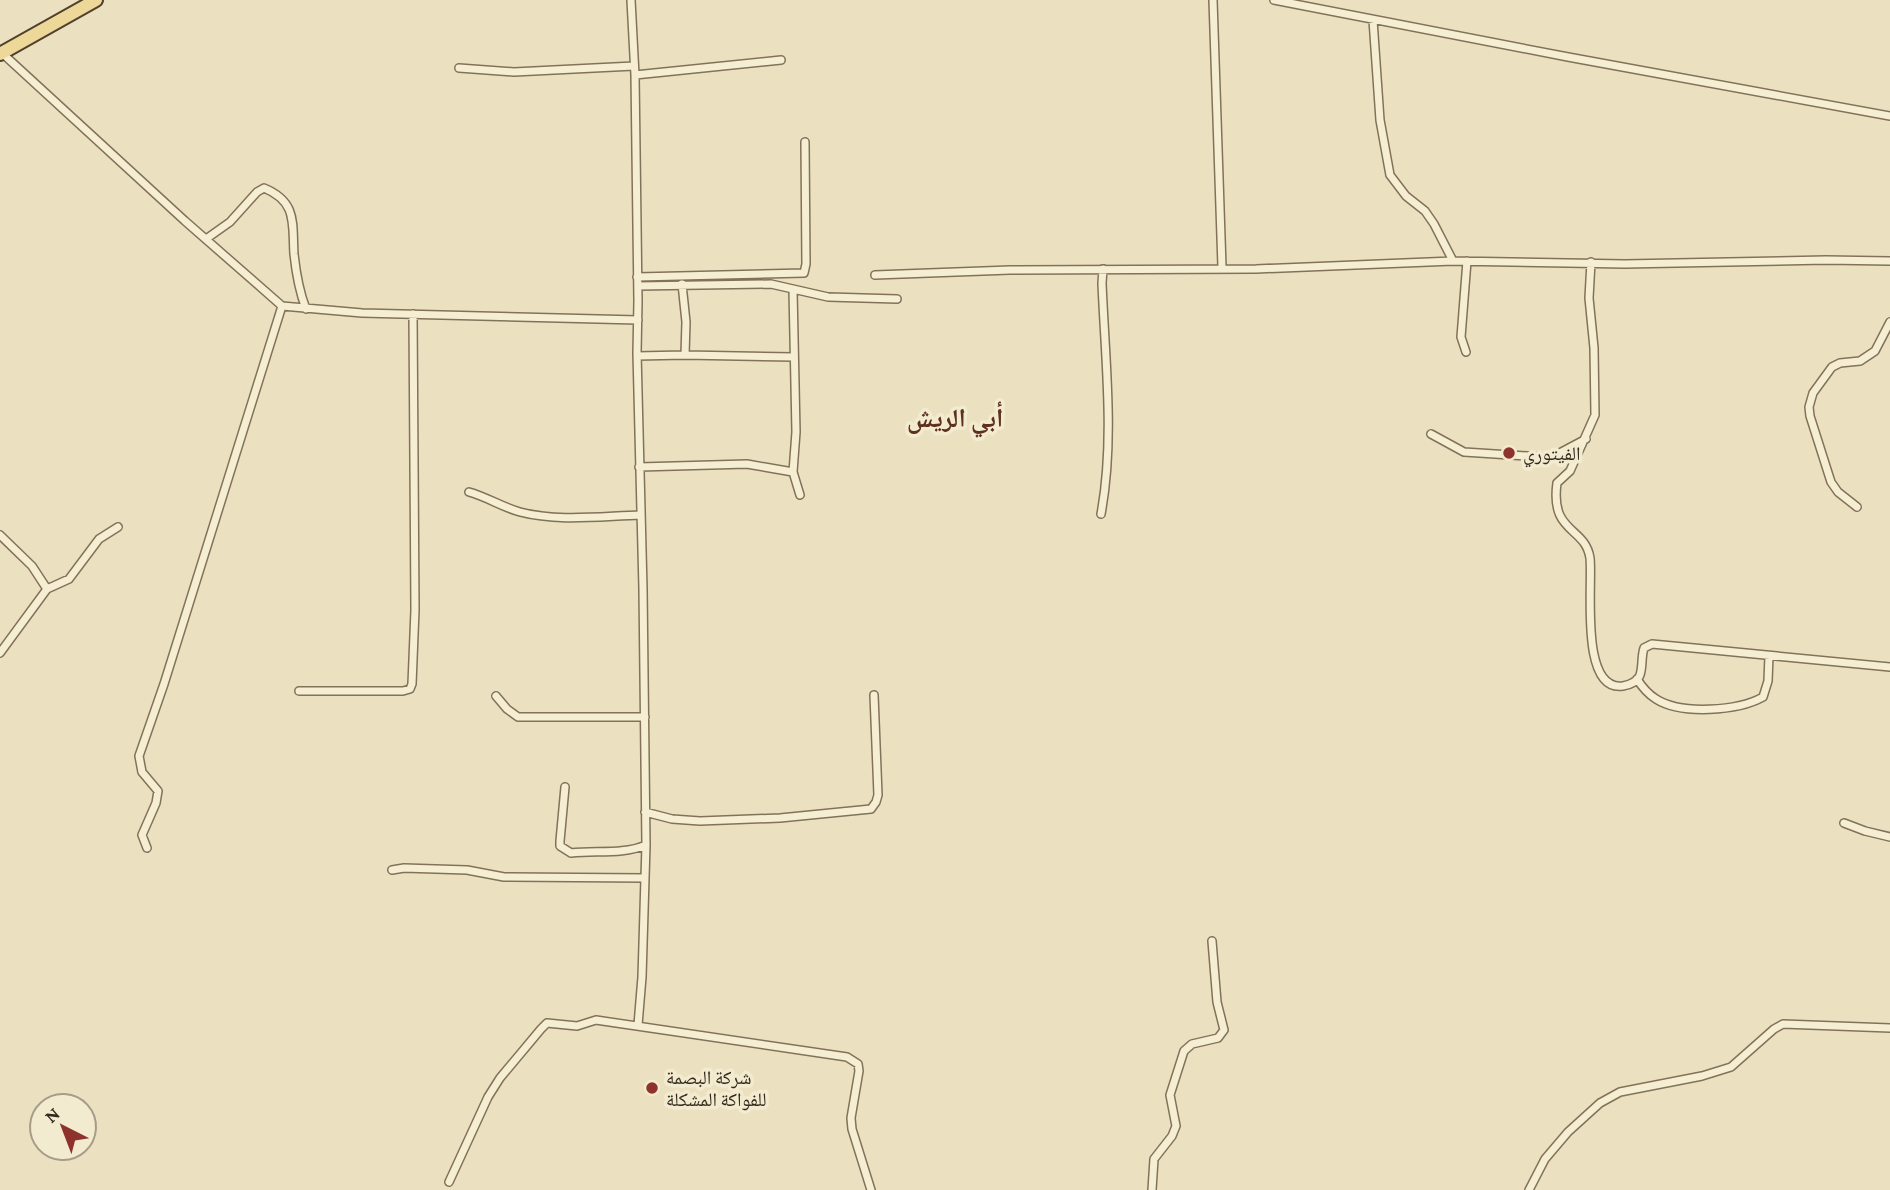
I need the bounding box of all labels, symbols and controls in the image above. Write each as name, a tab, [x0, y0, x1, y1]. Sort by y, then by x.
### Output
district label: أبي الريش	[907, 401, 1003, 438]
place label: الفيتوري	[1523, 443, 1581, 468]
marker: الفيتوري	[1501, 445, 1517, 461]
place label: شركة البصمة للفواكة المشكلة	[666, 1067, 766, 1111]
marker: شركة البصمة للفواكة المشكلة	[644, 1080, 660, 1096]
north arrow	[28, 1092, 98, 1162]
text: N	[40, 1103, 64, 1127]

